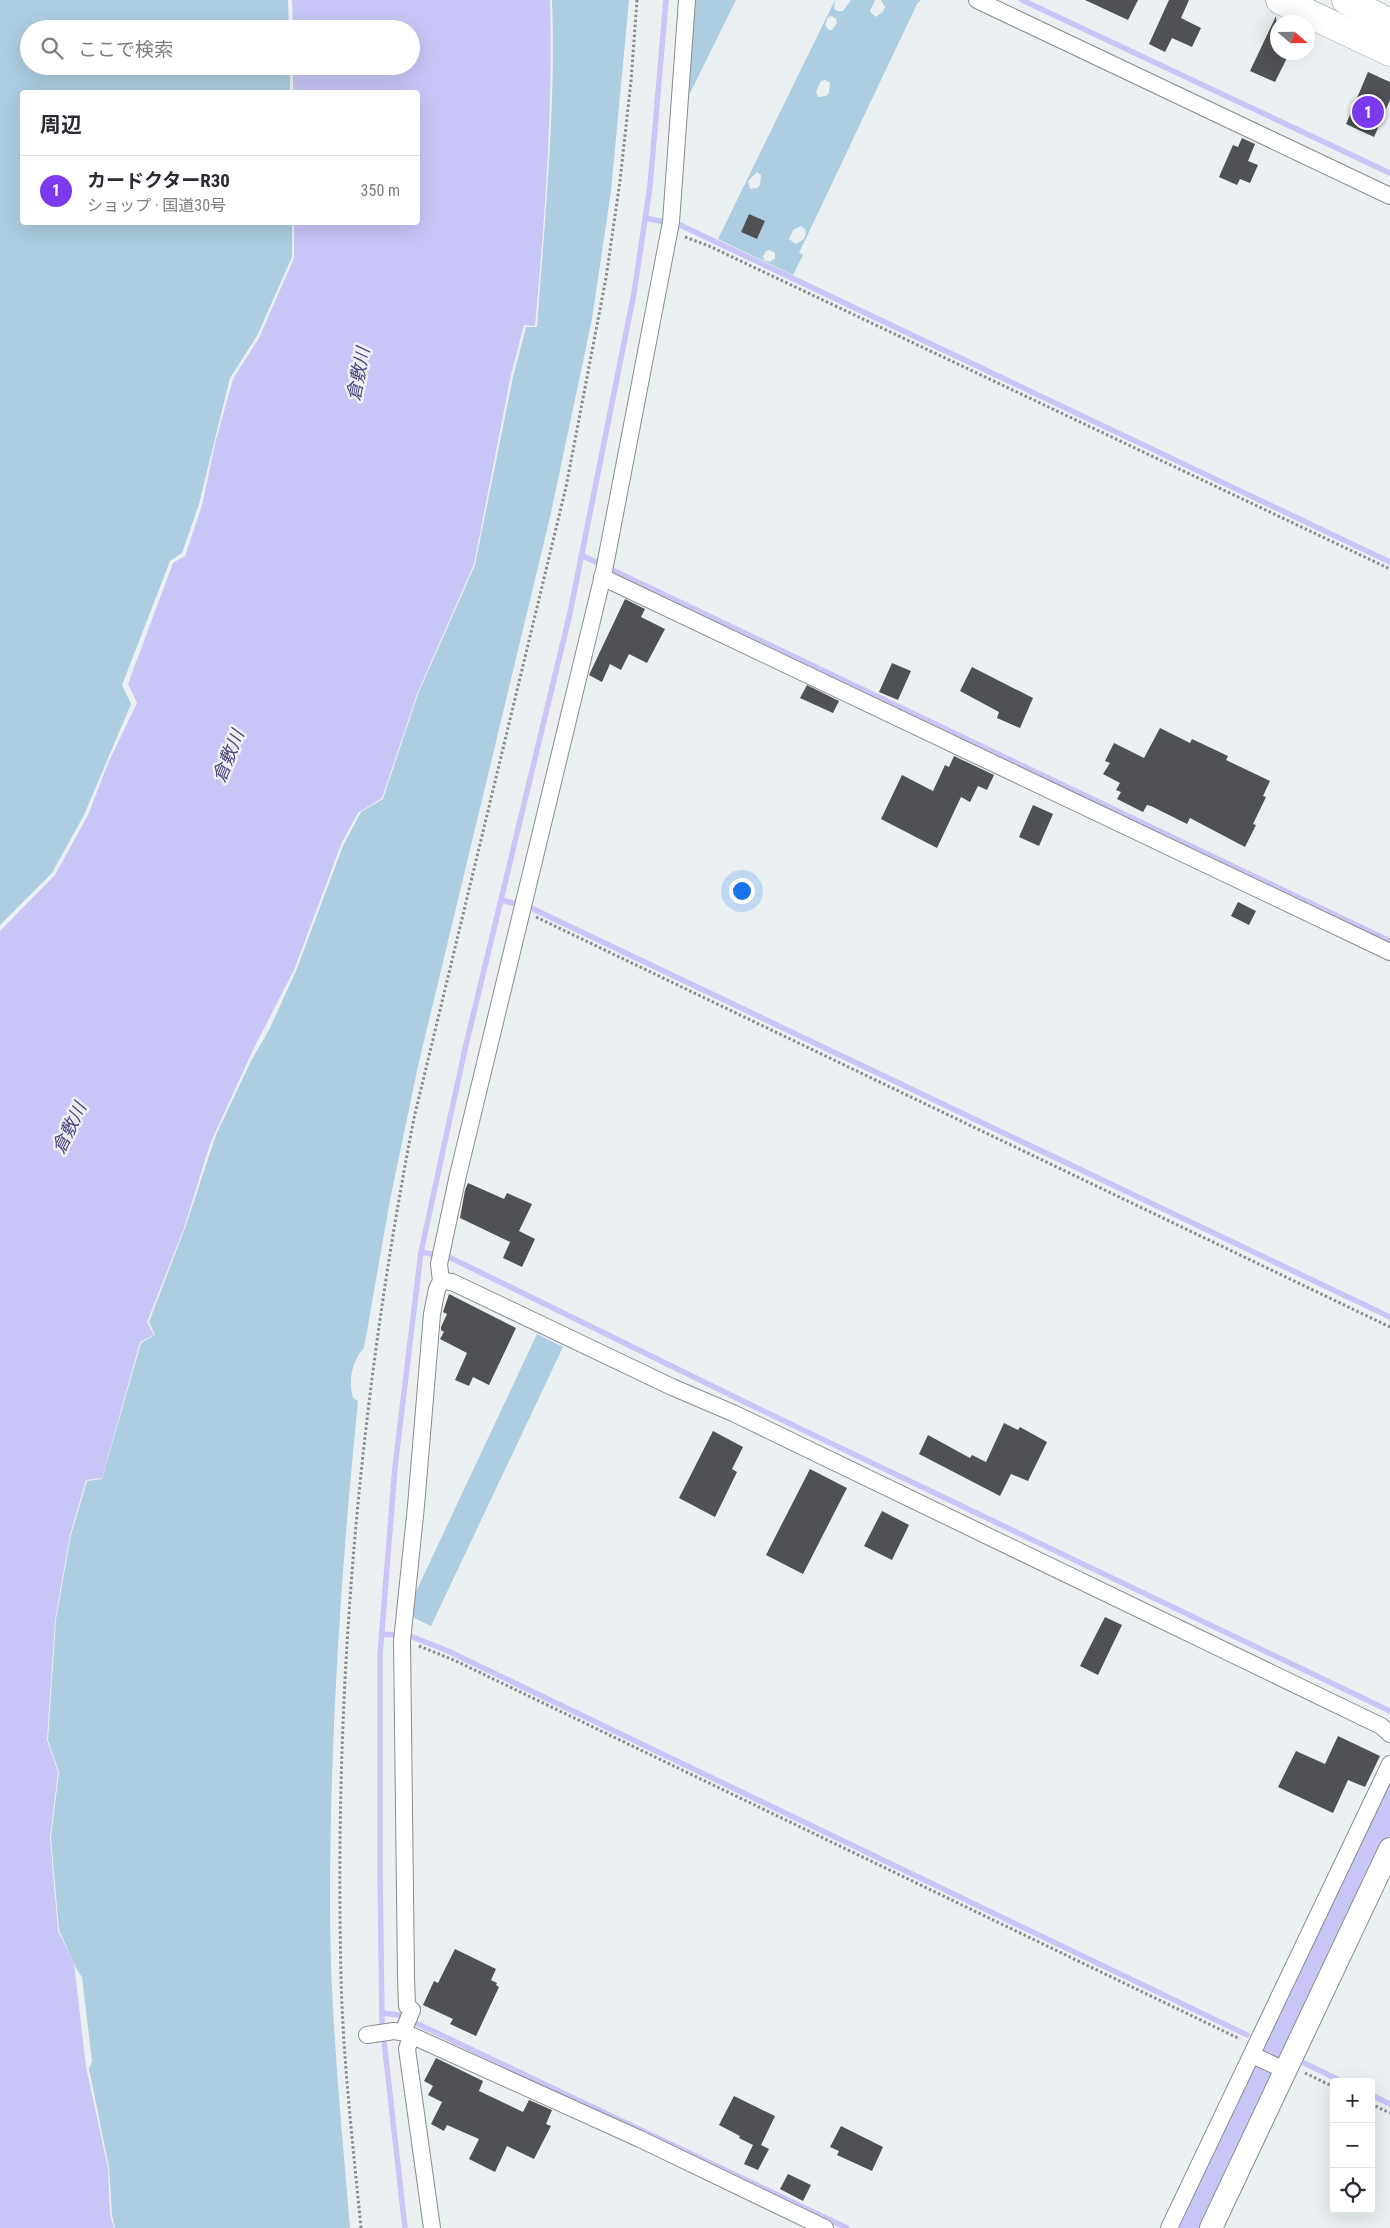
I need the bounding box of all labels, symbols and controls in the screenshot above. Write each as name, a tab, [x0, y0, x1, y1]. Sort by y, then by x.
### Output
north arrow	[1270, 15, 1315, 60]
search box	[20, 20, 420, 75]
icon: search	[38, 34, 66, 62]
text: ここで検索	[78, 38, 173, 61]
pin: 1	[1352, 93, 1384, 131]
text: 周辺	[40, 113, 82, 137]
text: カードクターR30	[87, 169, 230, 192]
text: 1	[52, 181, 60, 200]
text: 350 m	[361, 181, 400, 200]
text: ショップ · 国道30号	[87, 196, 226, 215]
water label: 倉敷川	[343, 344, 374, 403]
water label: 倉敷川	[208, 725, 249, 785]
your location	[729, 878, 755, 904]
water label: 倉敷川	[48, 1097, 91, 1157]
map controls	[1330, 2078, 1375, 2213]
button: +	[1330, 2078, 1375, 2123]
button: −	[1330, 2123, 1375, 2168]
button: locate	[1330, 2168, 1375, 2213]

